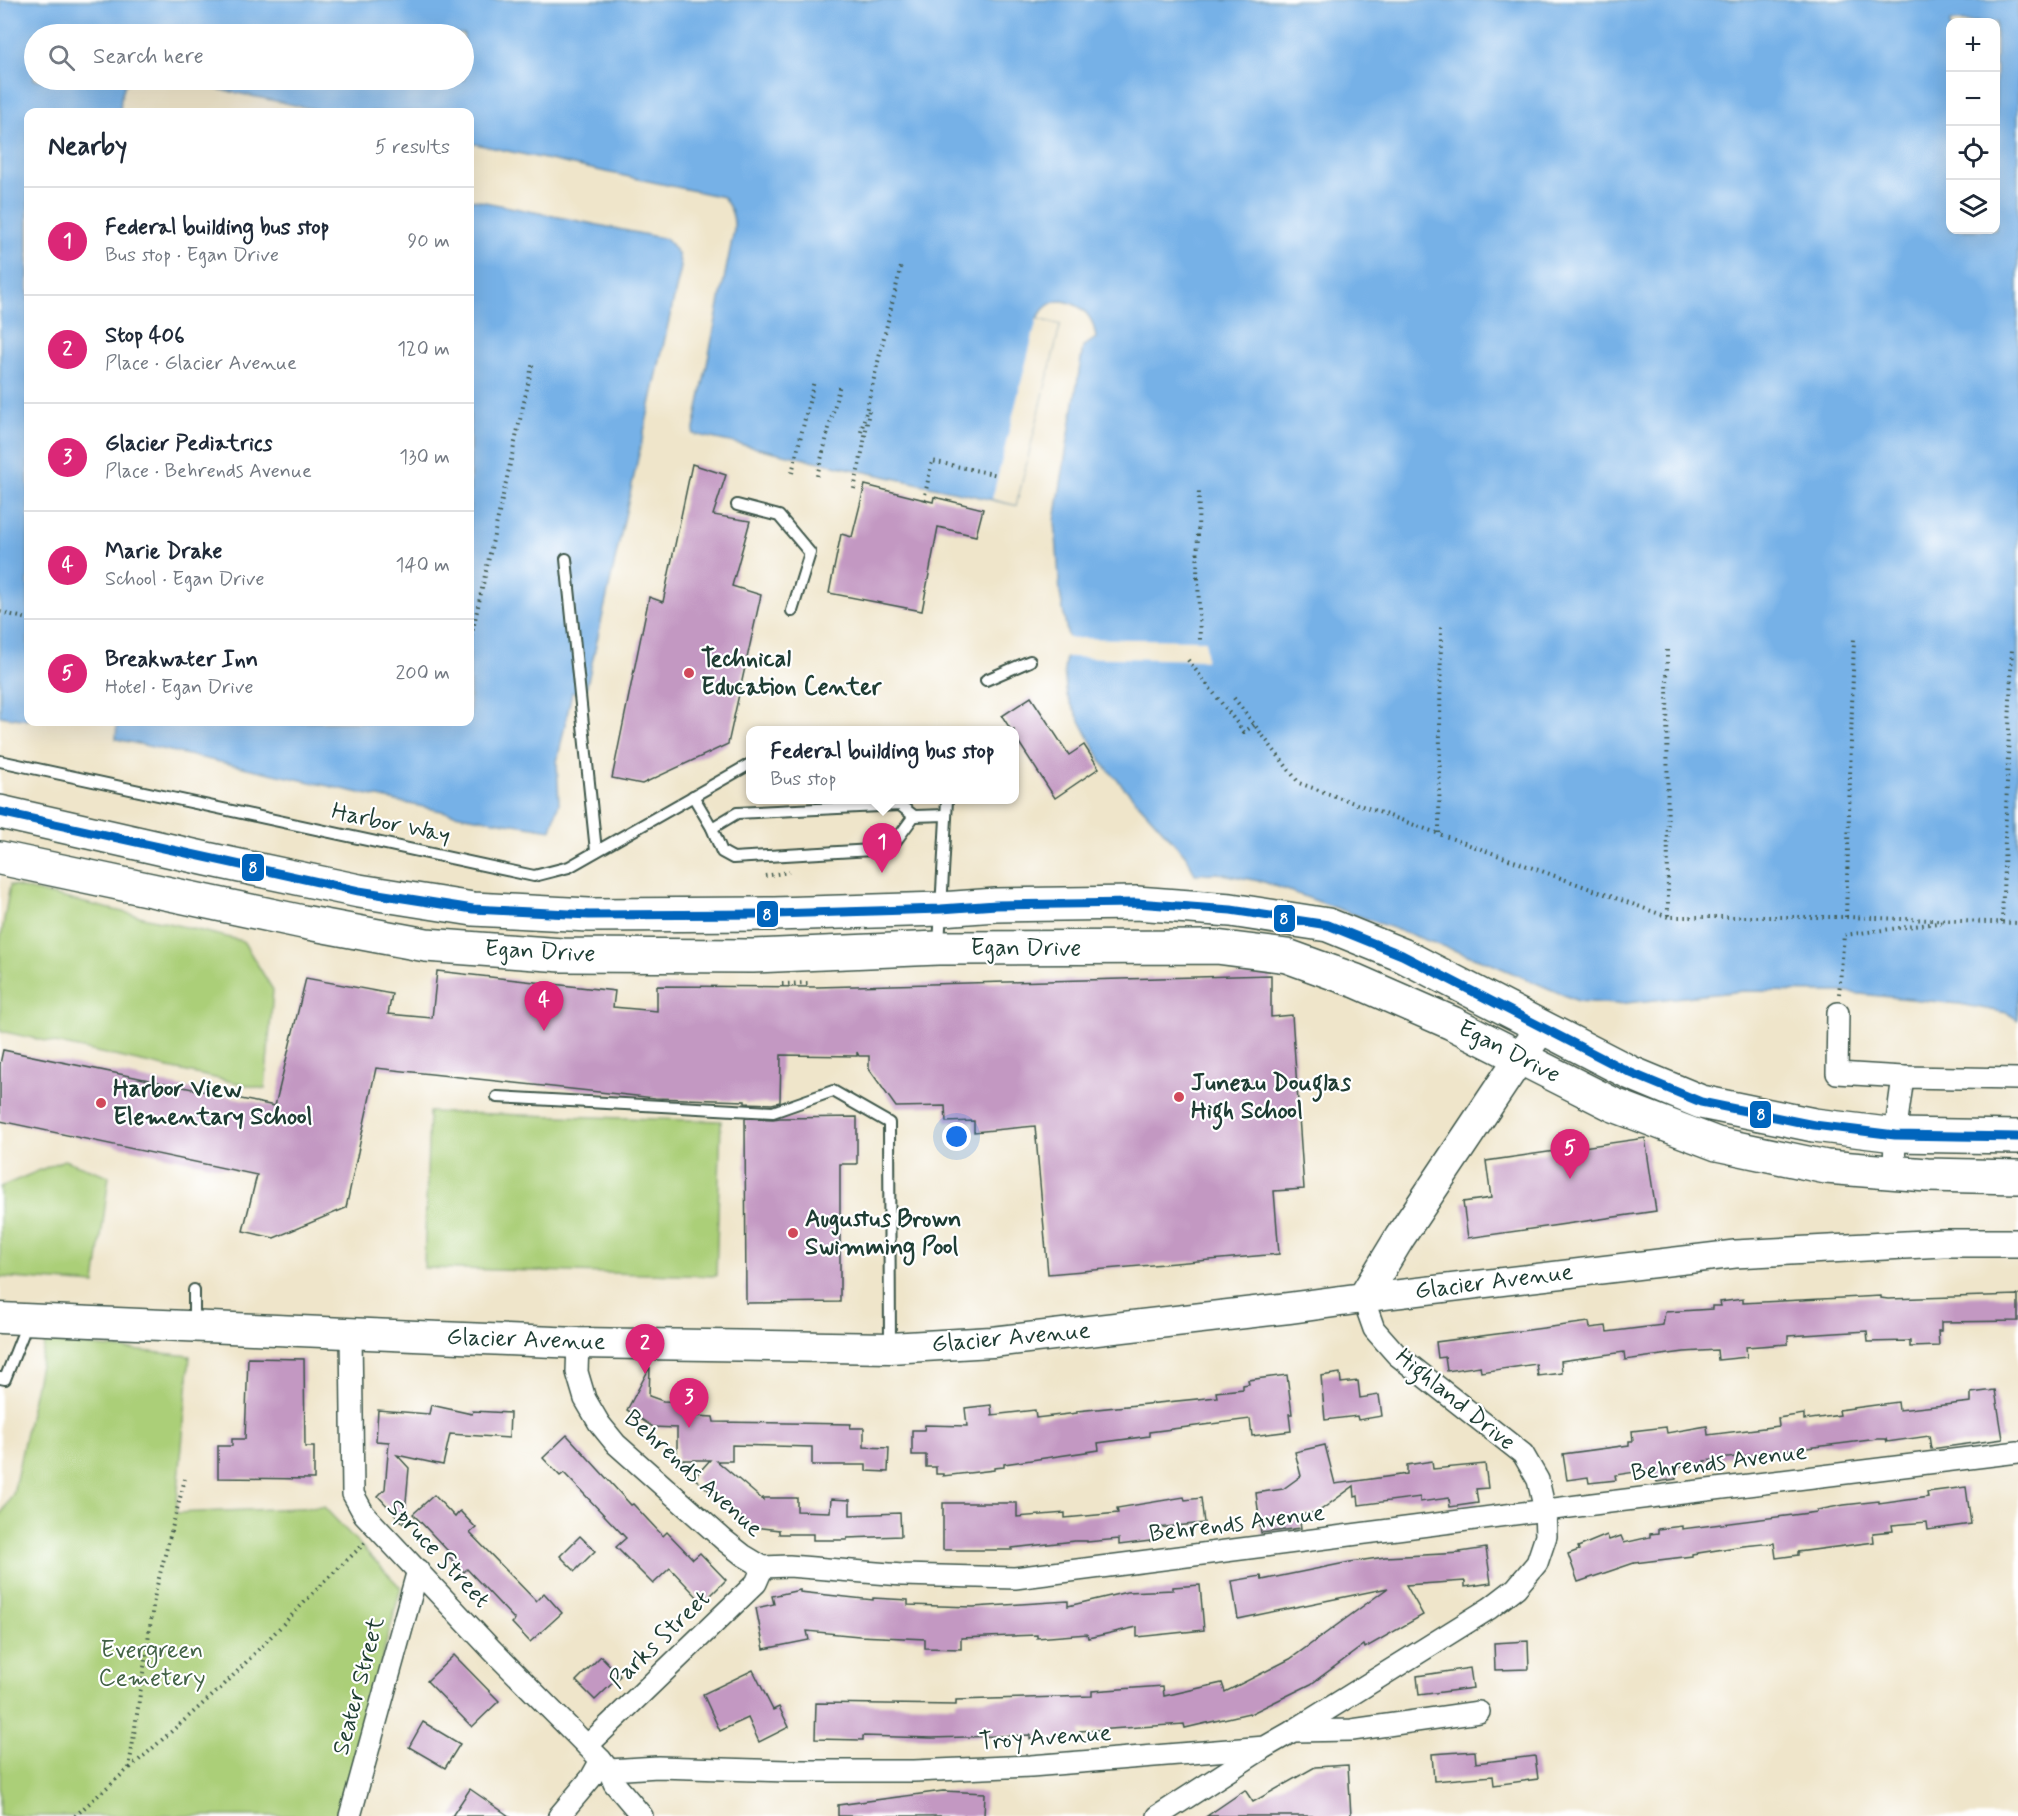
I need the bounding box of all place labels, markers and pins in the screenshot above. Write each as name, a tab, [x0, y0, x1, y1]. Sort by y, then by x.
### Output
place label: Technical Education Center	[701, 644, 883, 703]
marker: Technical Education Center	[682, 666, 696, 680]
pin: 1	[862, 824, 902, 873]
pin: 4	[524, 982, 564, 1031]
place label: Juneau Douglas High School	[1191, 1068, 1351, 1130]
place label: Harbor View Elementary School	[113, 1074, 313, 1133]
marker: Juneau Douglas High School	[1172, 1090, 1186, 1104]
marker: Harbor View Elementary School	[94, 1096, 108, 1110]
pin: 5	[1550, 1130, 1590, 1179]
place label: Augustus Brown Swimming Pool	[805, 1204, 961, 1266]
marker: Augustus Brown Swimming Pool	[786, 1226, 800, 1240]
pin: 2	[626, 1324, 664, 1374]
pin: 3	[670, 1378, 708, 1428]

